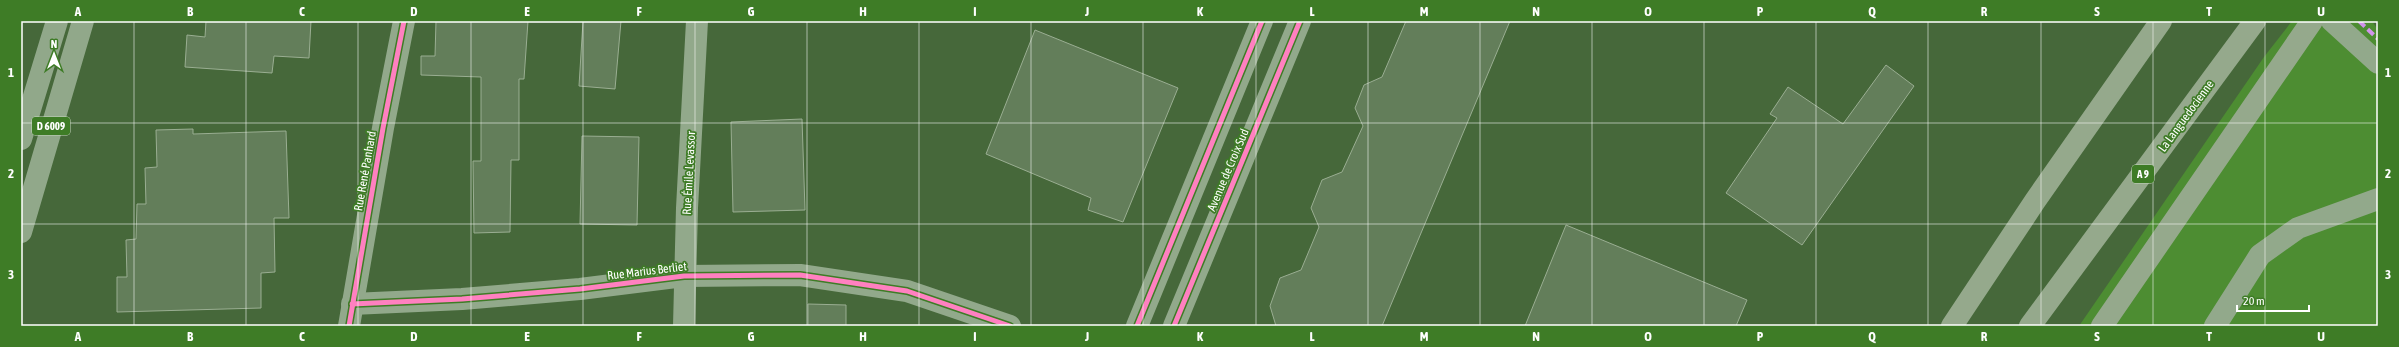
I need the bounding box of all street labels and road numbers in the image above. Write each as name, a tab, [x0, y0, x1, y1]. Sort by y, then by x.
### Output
street label: La Languedocienne	[2155, 77, 2217, 155]
road number: D 6009	[32, 117, 70, 135]
street label: Avenue de Croix Sud	[1204, 127, 1252, 213]
street label: Rue René Panhard	[351, 130, 379, 212]
street label: Rue Émile Levassor	[680, 130, 698, 215]
road number: A 9	[2132, 165, 2154, 183]
street label: Rue Marius Berliet	[606, 259, 688, 283]

